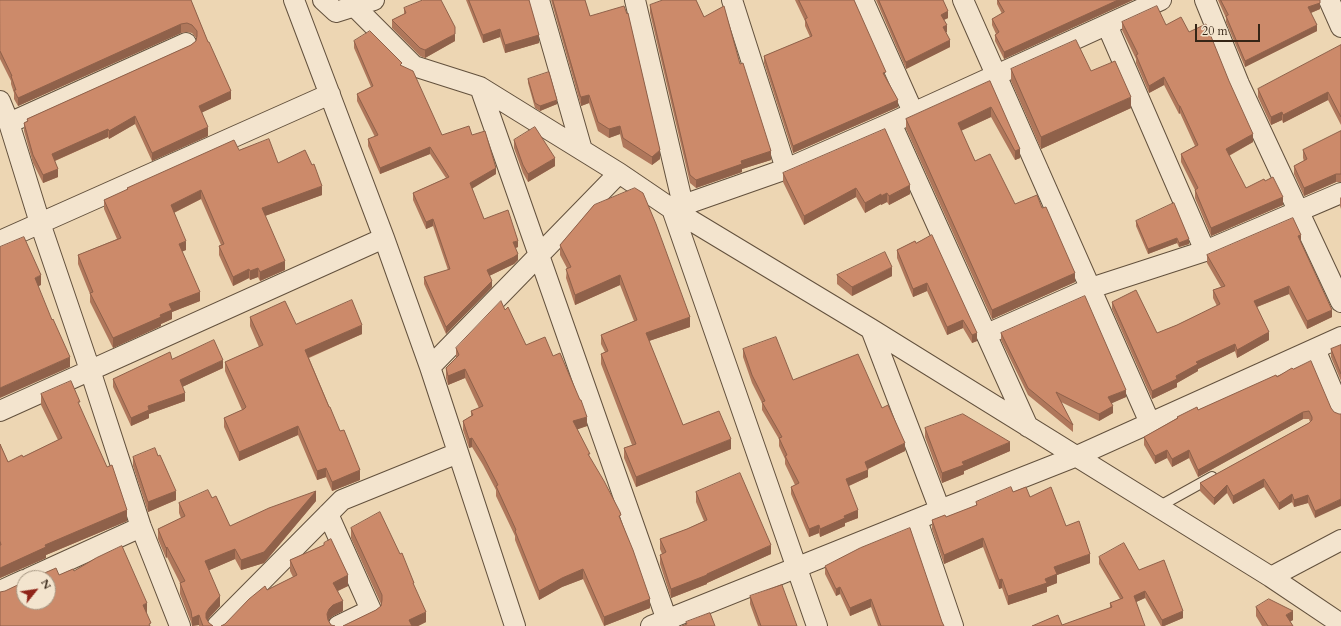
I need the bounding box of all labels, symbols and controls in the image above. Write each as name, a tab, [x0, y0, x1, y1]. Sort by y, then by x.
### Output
scale bar	[1197, 16, 1262, 42]
text: 20 m	[1202, 23, 1228, 39]
north arrow	[16, 570, 56, 610]
text: N	[37, 576, 55, 592]

